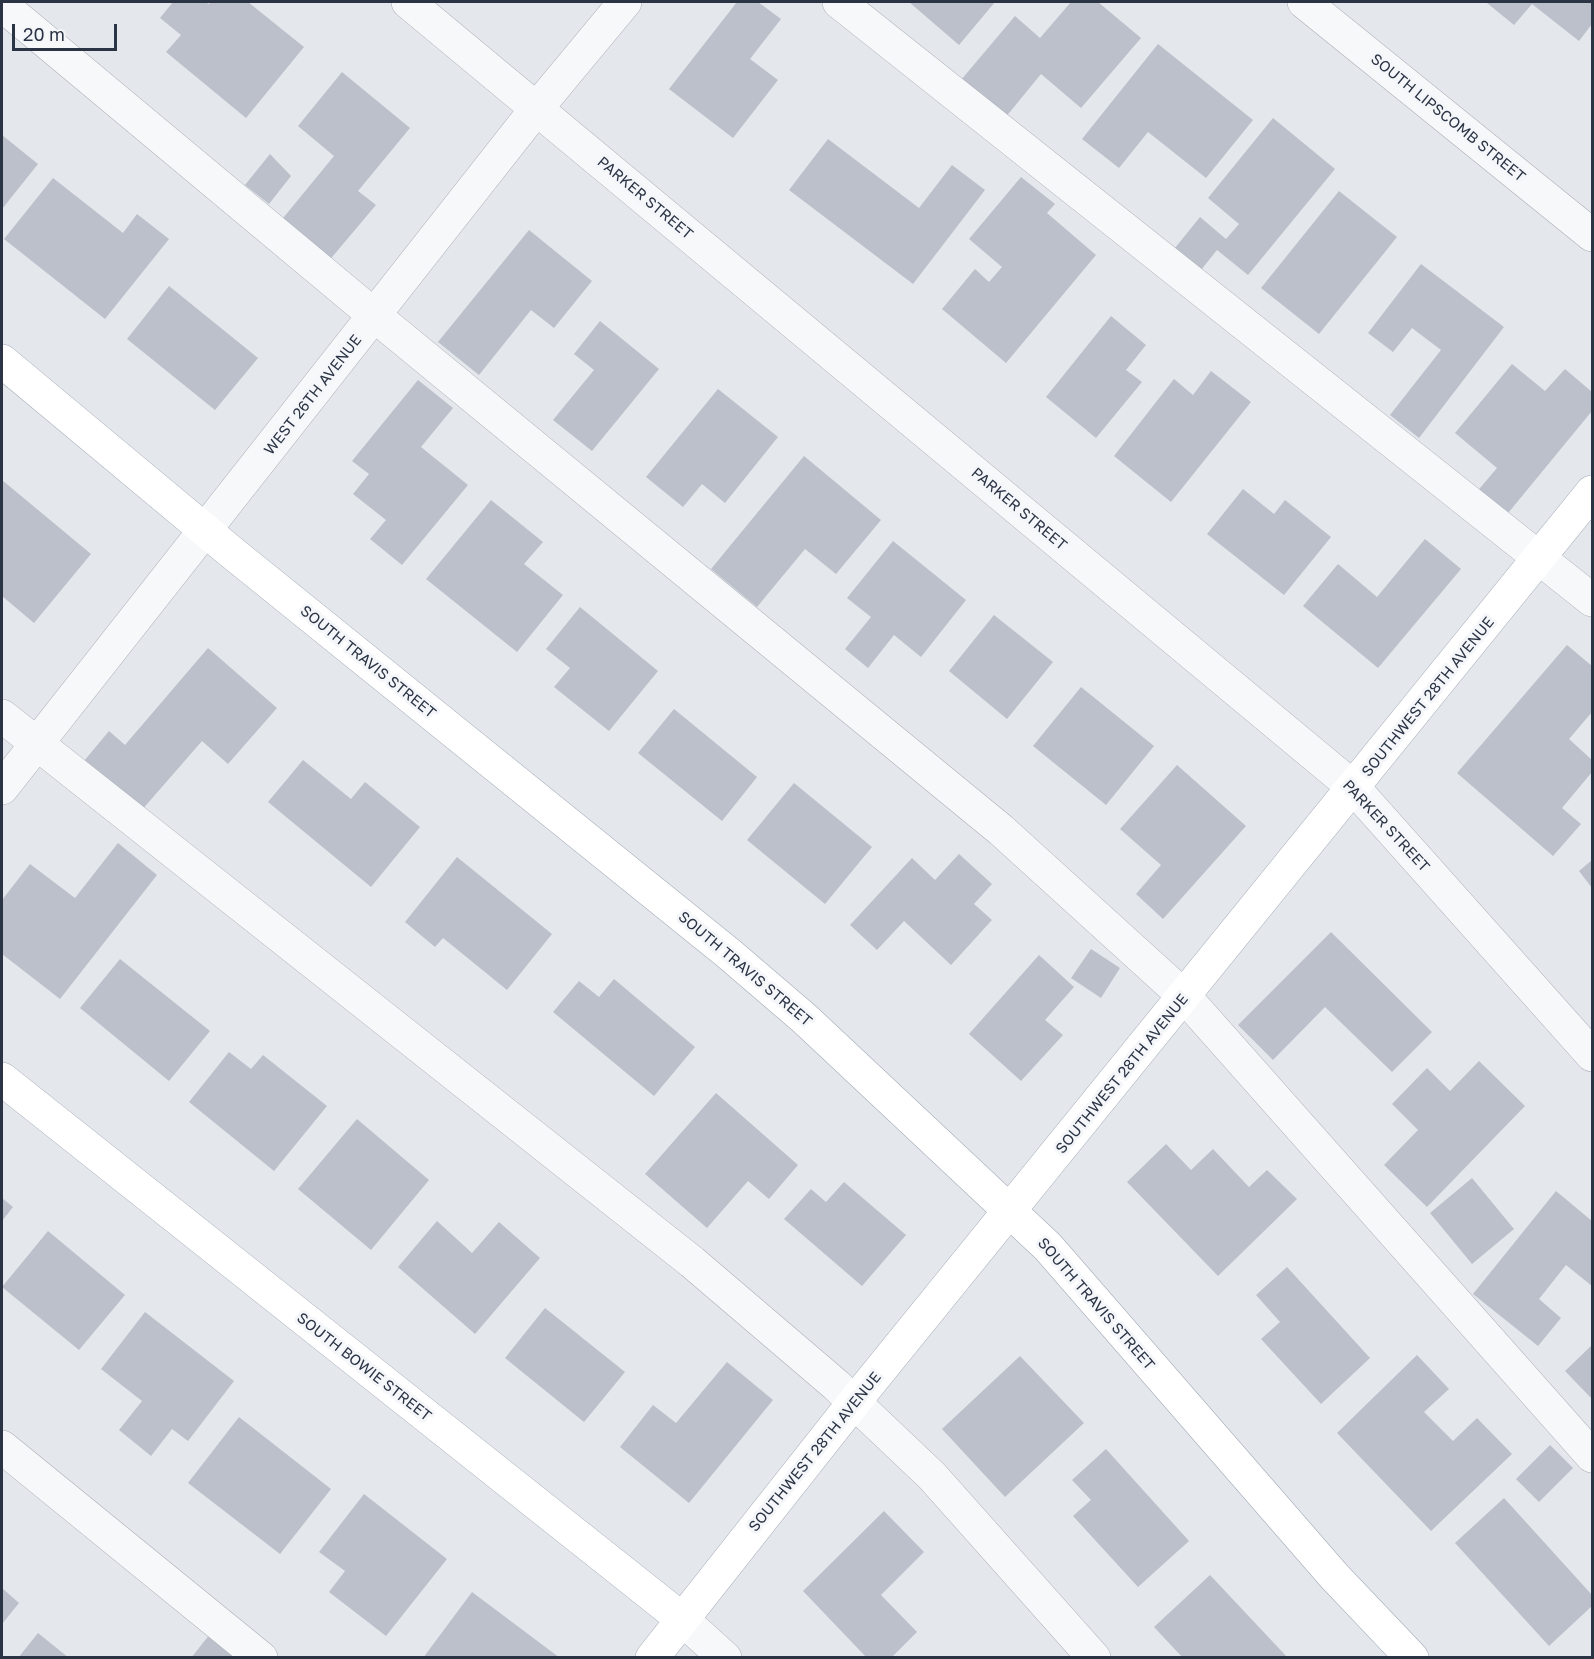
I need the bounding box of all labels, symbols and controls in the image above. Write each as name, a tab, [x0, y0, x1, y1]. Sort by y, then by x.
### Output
scale bar	[15, 12, 120, 50]
text: 20 m	[23, 23, 65, 45]
street label: SOUTH LIPSCOMB STREET	[1367, 50, 1529, 186]
street label: PARKER STREET	[594, 153, 696, 243]
street label: WEST 26TH AVENUE	[260, 331, 366, 459]
street label: PARKER STREET	[968, 464, 1070, 554]
street label: SOUTH TRAVIS STREET	[297, 602, 439, 722]
street label: SOUTHWEST 28TH AVENUE	[1358, 614, 1498, 780]
street label: PARKER STREET	[1339, 776, 1433, 876]
street label: SOUTH TRAVIS STREET	[674, 908, 816, 1030]
street label: SOUTHWEST 28TH AVENUE	[1052, 991, 1192, 1157]
street label: SOUTH TRAVIS STREET	[1034, 1234, 1158, 1374]
street label: SOUTH BOWIE STREET	[293, 1309, 435, 1425]
street label: SOUTHWEST 28TH AVENUE	[745, 1369, 885, 1535]

